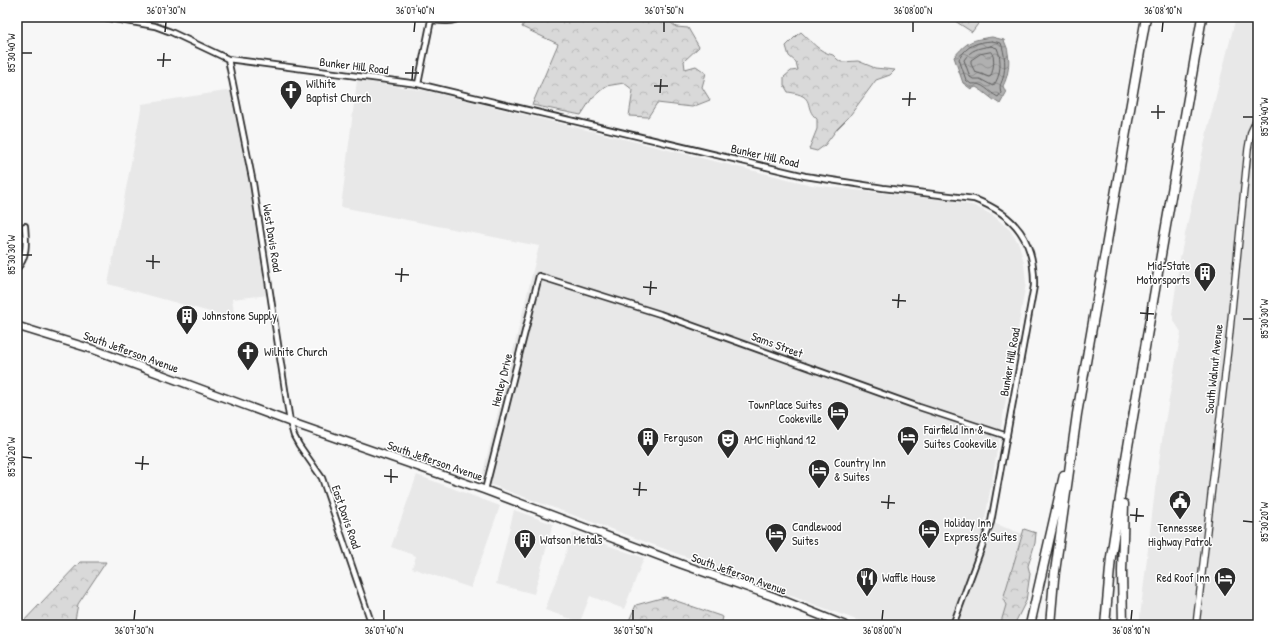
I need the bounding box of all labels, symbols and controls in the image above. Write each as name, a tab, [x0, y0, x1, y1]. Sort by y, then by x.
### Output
text: 36°07'30"N	[146, 4, 186, 17]
text: 36°07'40"N	[396, 4, 434, 17]
text: 36°07'50"N	[645, 4, 683, 17]
text: 36°08'00"N	[894, 4, 932, 17]
text: 36°08'10"N	[1144, 4, 1182, 17]
text: 85°30'40"W	[5, 33, 18, 72]
street label: Bunker Hill Road	[319, 53, 390, 78]
place label: Wilhite Baptist Church	[306, 75, 371, 106]
church icon: Wilhite Baptist Church	[278, 78, 304, 111]
text: 85°30'40"W	[1258, 97, 1271, 136]
street label: Bunker Hill Road	[729, 139, 801, 172]
street label: West Davis Road	[259, 203, 286, 273]
text: 85°30'30"W	[5, 234, 18, 275]
place label: Mid-State Motorsports	[1136, 257, 1190, 288]
building icon: Mid-State Motorsports	[1192, 260, 1218, 293]
text: 85°30'30"W	[1258, 298, 1271, 339]
building icon: Johnstone Supply	[174, 303, 200, 336]
place label: Johnstone Supply	[202, 307, 277, 324]
street label: South Walnut Avenue	[1200, 323, 1227, 415]
street label: South Jefferson Avenue	[81, 326, 181, 377]
street label: Bunker Hill Road	[995, 326, 1024, 398]
street label: Sams Street	[749, 327, 806, 362]
church icon: Wilhite Church	[235, 339, 261, 372]
place label: Wilhite Church	[264, 343, 327, 360]
street label: Henley Drive	[487, 351, 516, 408]
place label: TownPlace Suites Cookeville	[748, 396, 822, 427]
hotel icon: TownPlace Suites Cookeville	[825, 399, 851, 432]
place label: Fairfield Inn & Suites Cookeville	[923, 421, 997, 452]
hotel icon: Fairfield Inn & Suites Cookeville	[895, 424, 921, 457]
building icon: Ferguson	[635, 425, 661, 458]
theatre icon: AMC Highland 12	[715, 427, 741, 460]
place label: Ferguson	[663, 429, 703, 446]
place label: AMC Highland 12	[744, 431, 816, 448]
text: 85°30'20"W	[5, 436, 18, 477]
street label: South Jefferson Avenue	[385, 436, 485, 485]
place label: Country Inn & Suites	[834, 454, 886, 485]
hotel icon: Country Inn & Suites	[806, 457, 832, 490]
street label: East Davis Road	[328, 483, 365, 551]
public building icon: Tennessee Highway Patrol	[1167, 488, 1193, 521]
text: 85°30'20"W	[1258, 501, 1271, 542]
place label: Holiday Inn Express & Suites	[944, 514, 1017, 545]
hotel icon: Holiday Inn Express & Suites	[916, 517, 942, 550]
place label: Candlewood Suites	[792, 518, 842, 549]
place label: Tennessee Highway Patrol	[1148, 519, 1213, 550]
hotel icon: Candlewood Suites	[763, 521, 789, 554]
building icon: Watson Metals	[512, 527, 538, 560]
place label: Watson Metals	[540, 531, 603, 548]
street label: South Jefferson Avenue	[689, 548, 789, 599]
restaurant icon: Waffle House	[854, 565, 880, 598]
hotel icon: Red Roof Inn	[1212, 565, 1238, 598]
place label: Waffle House	[882, 569, 936, 586]
place label: Red Roof Inn	[1156, 569, 1210, 586]
text: 36°07'30"N	[114, 624, 154, 637]
text: 36°07'40"N	[365, 624, 403, 637]
text: 36°07'50"N	[614, 624, 652, 637]
text: 36°08'00"N	[863, 624, 901, 637]
text: 36°08'10"N	[1112, 624, 1150, 637]

